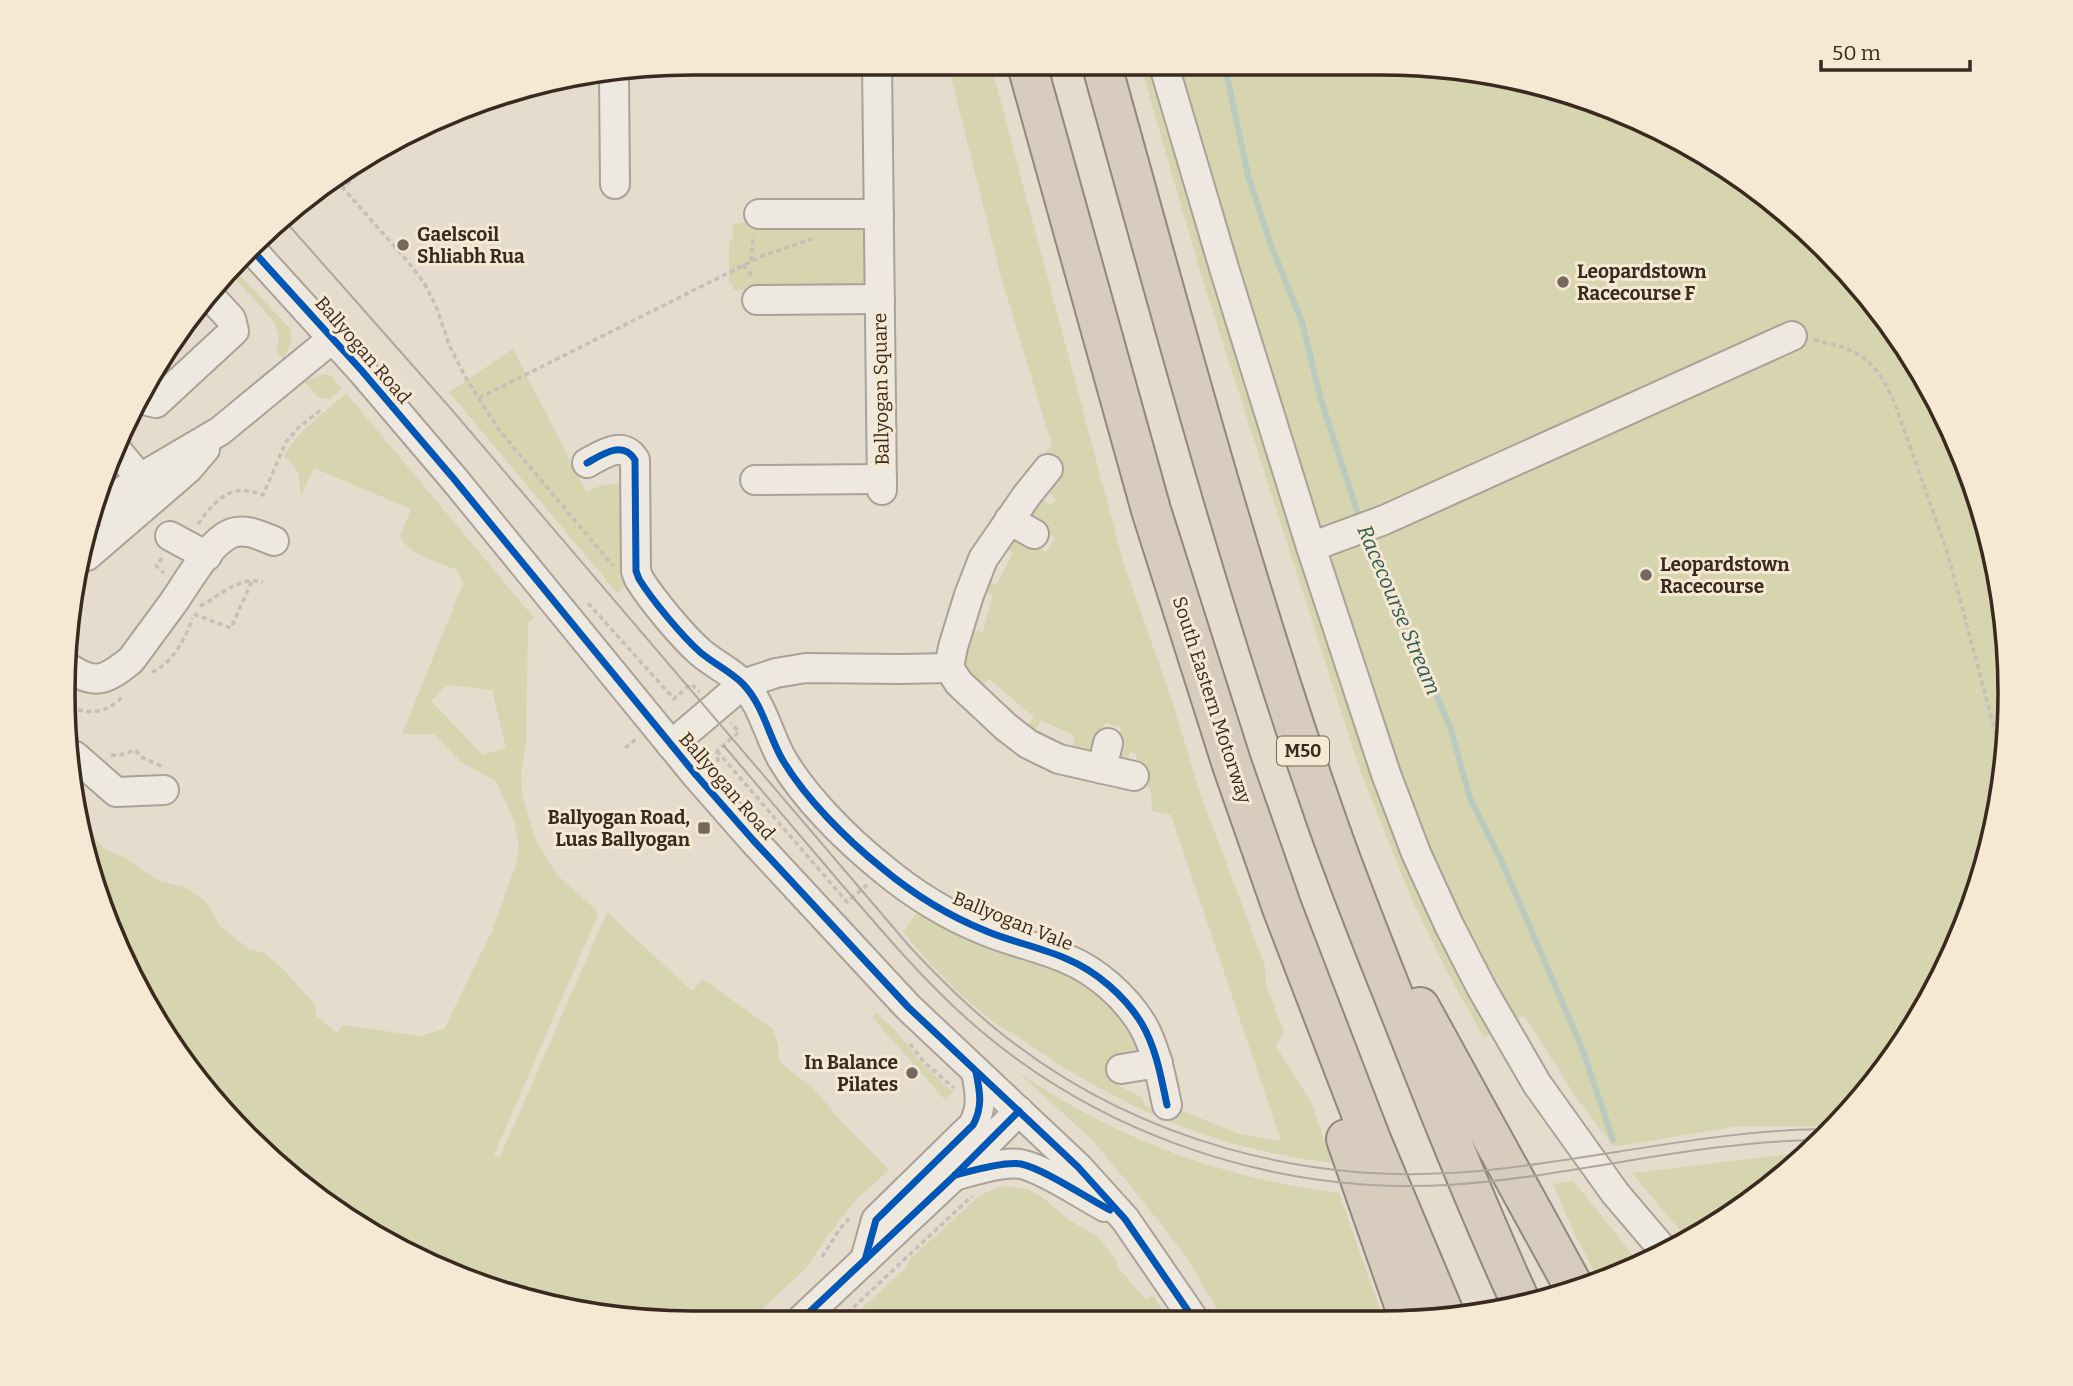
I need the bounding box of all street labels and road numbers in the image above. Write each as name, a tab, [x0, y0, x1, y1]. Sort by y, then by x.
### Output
street label: Ballyogan Road	[310, 292, 416, 408]
street label: Ballyogan Square	[868, 312, 894, 466]
street label: South Eastern Motorway	[1168, 594, 1257, 807]
street label: Ballyogan Road	[674, 728, 780, 844]
road number: M50	[1277, 736, 1329, 766]
street label: Ballyogan Vale	[949, 886, 1077, 956]

